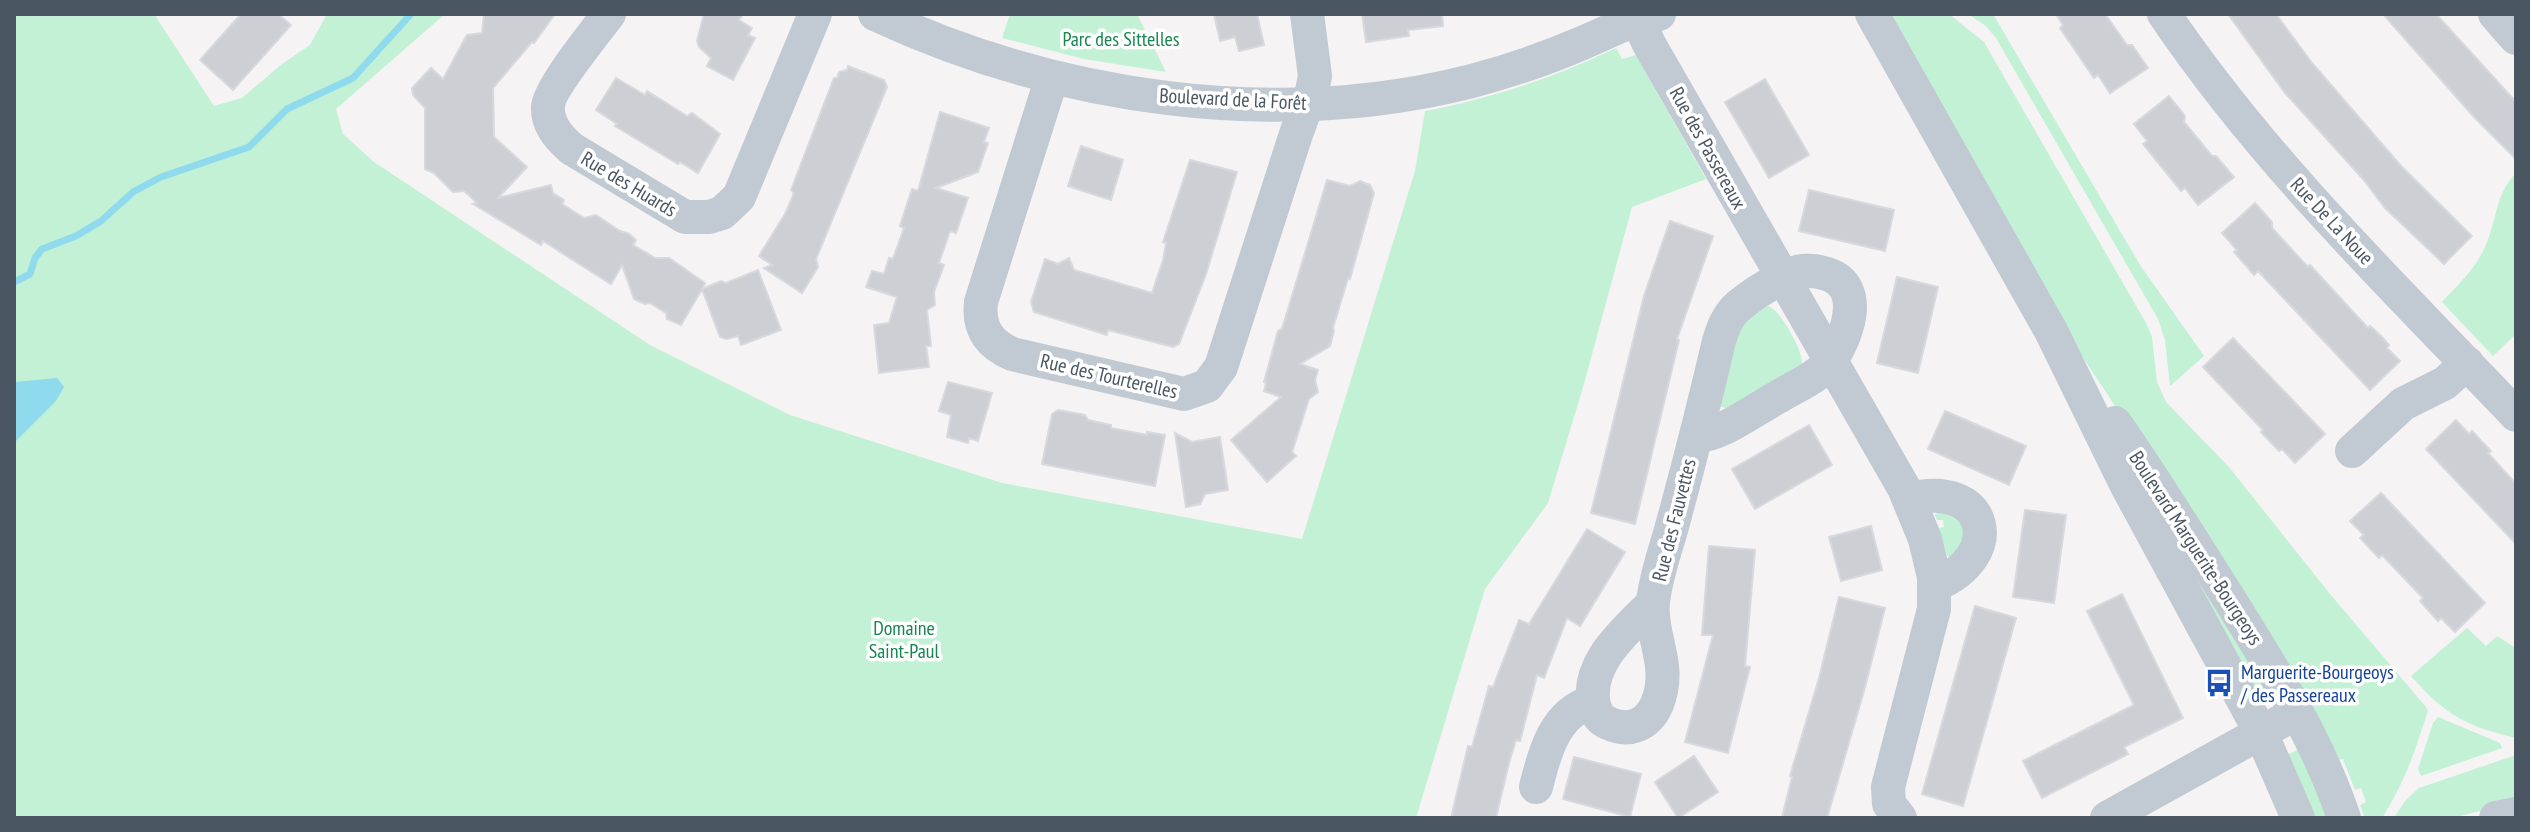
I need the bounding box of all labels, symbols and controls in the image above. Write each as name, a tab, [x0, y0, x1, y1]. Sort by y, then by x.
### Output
park label: Parc des Sittelles	[1062, 26, 1180, 52]
street label: Boulevard de la Forêt	[1159, 82, 1308, 116]
street label: Rue des Passereaux	[1664, 82, 1752, 214]
street label: Rue des Huards	[576, 145, 682, 223]
street label: Rue De La Noue	[2285, 172, 2379, 270]
street label: Rue des Tourterelles	[1038, 348, 1180, 404]
street label: Boulevard Marguerite-Bourgeoys	[2124, 446, 2269, 650]
street label: Rue des Fauvettes	[1646, 456, 1702, 584]
park label: Domaine Saint-Paul	[869, 615, 940, 664]
place label: Marguerite-Bourgeoys / des Passereaux	[2240, 659, 2394, 708]
bus stop icon: Marguerite-Bourgeoys / des Passereaux	[2204, 668, 2234, 698]

